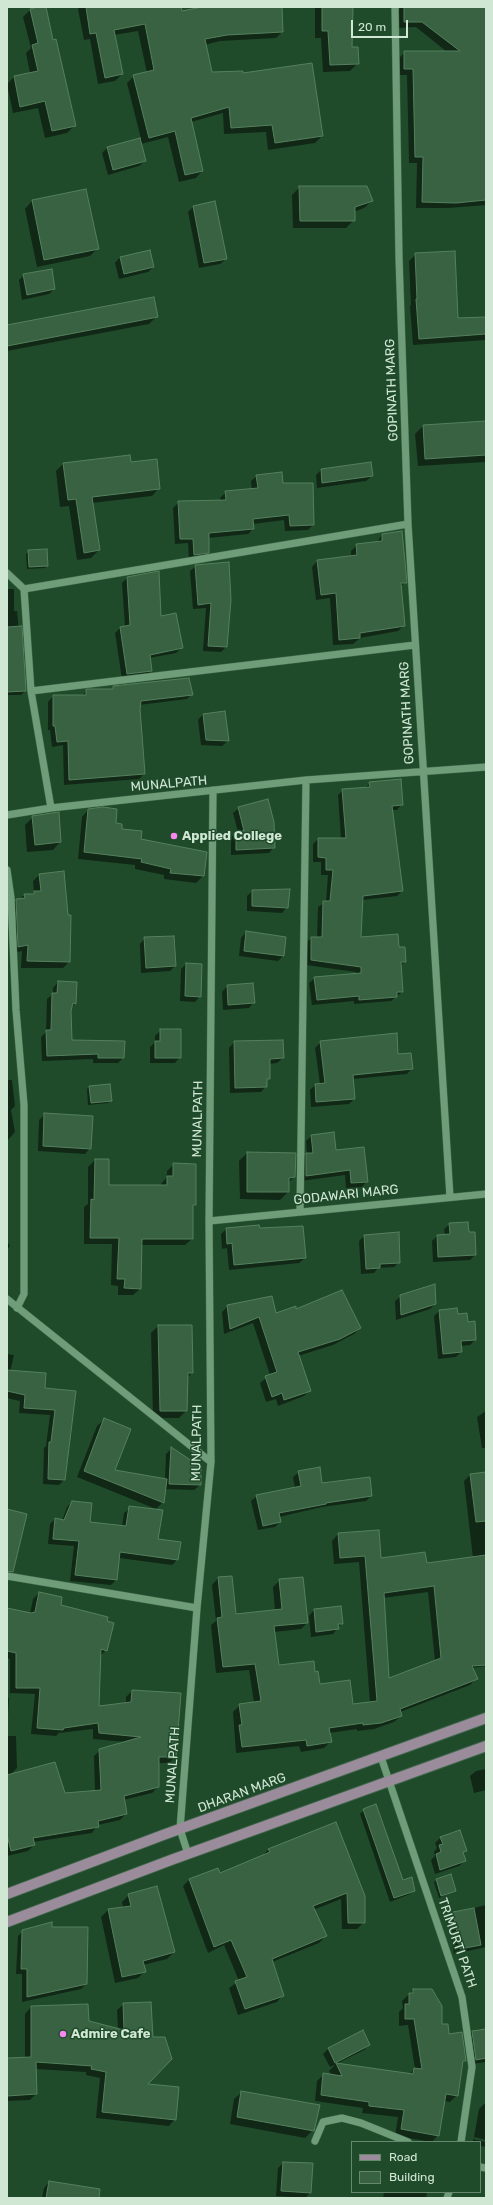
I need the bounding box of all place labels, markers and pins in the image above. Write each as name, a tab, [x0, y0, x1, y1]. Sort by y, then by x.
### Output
place label: Applied College	[182, 828, 282, 844]
marker: Applied College	[169, 831, 179, 841]
place label: Admire Cafe	[71, 2026, 151, 2042]
marker: Admire Cafe	[58, 2029, 68, 2039]

